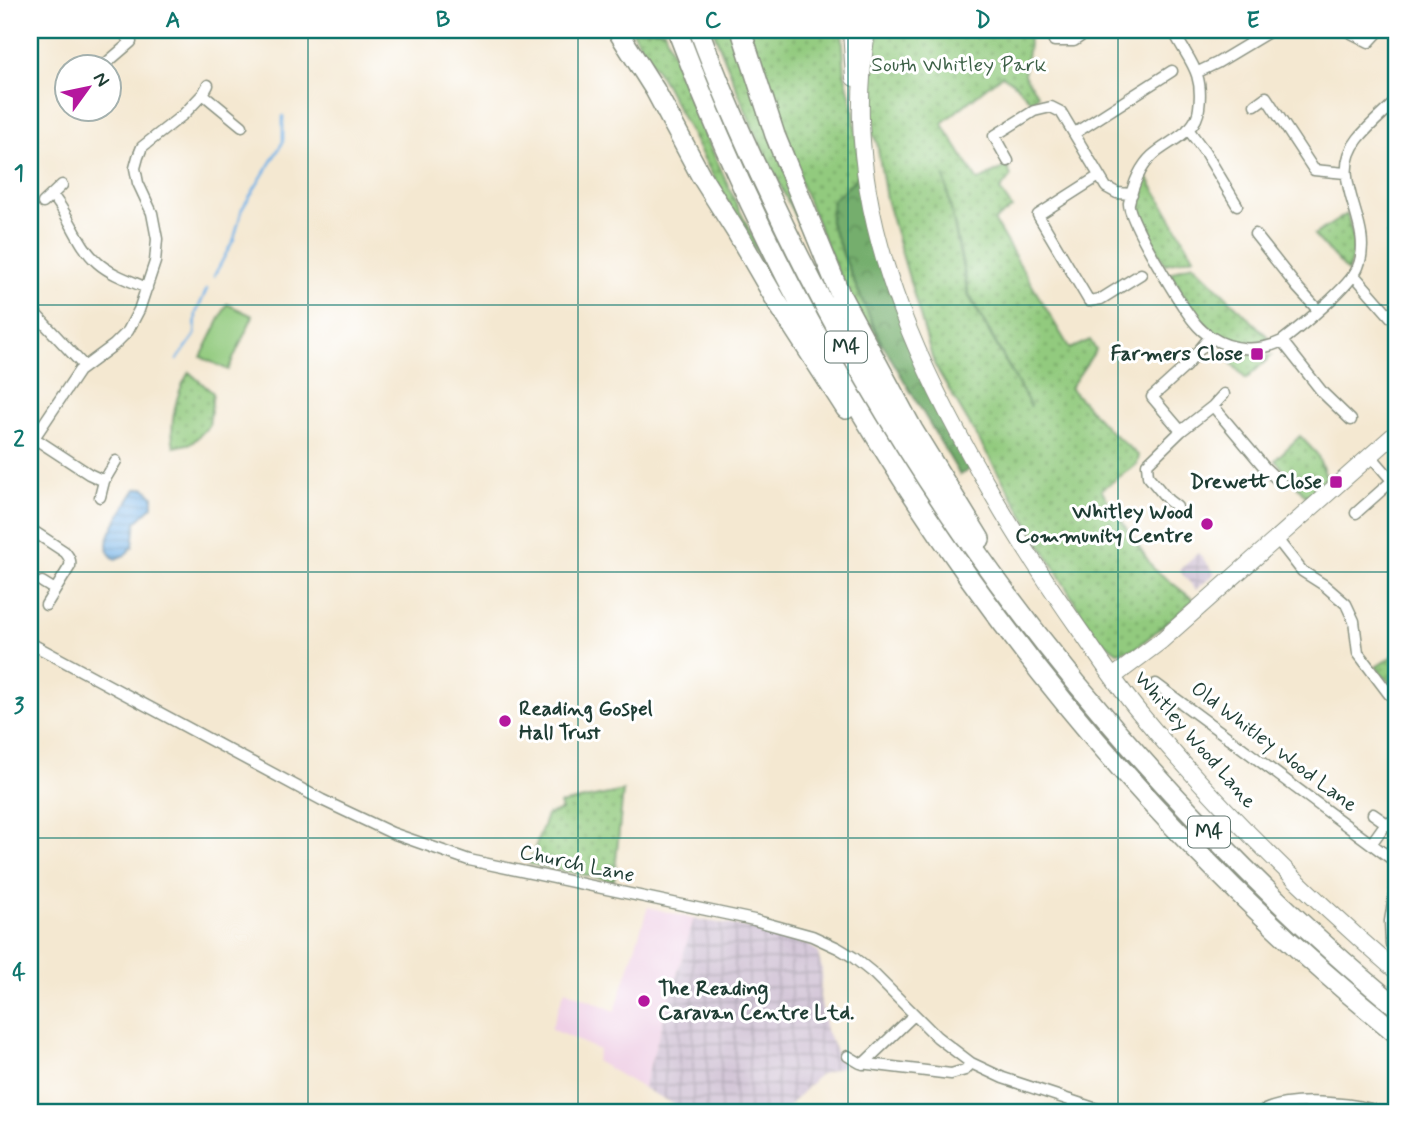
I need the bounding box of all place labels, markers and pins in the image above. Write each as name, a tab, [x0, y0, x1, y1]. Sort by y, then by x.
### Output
place label: Farmers Close	[1111, 340, 1243, 368]
marker: Farmers Close	[1249, 346, 1265, 362]
place label: Drewett Close	[1190, 468, 1322, 496]
marker: Drewett Close	[1328, 474, 1344, 490]
place label: Whitley Wood Community Centre	[1015, 498, 1193, 550]
marker: Whitley Wood Community Centre	[1199, 516, 1215, 532]
place label: Reading Gospel Hall Trust	[519, 695, 653, 747]
marker: Reading Gospel Hall Trust	[497, 713, 513, 729]
place label: The Reading Caravan Centre Ltd.	[658, 975, 854, 1027]
marker: The Reading Caravan Centre Ltd.	[636, 993, 652, 1009]

